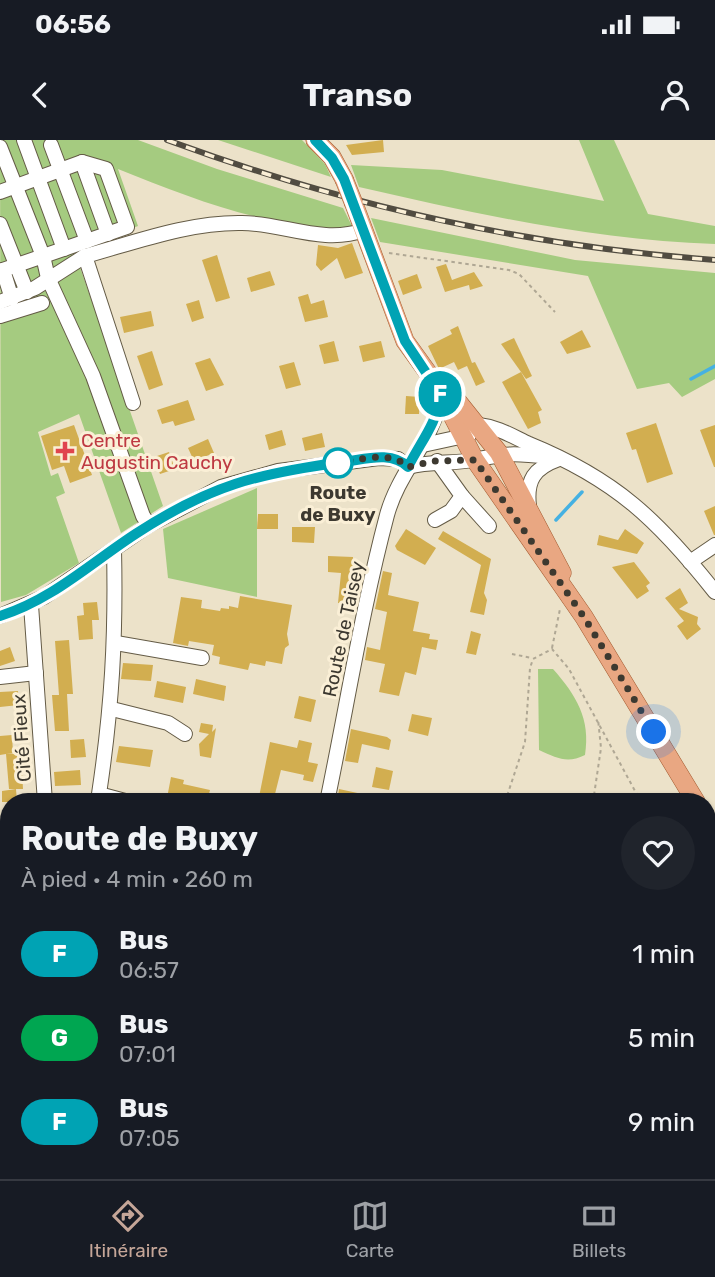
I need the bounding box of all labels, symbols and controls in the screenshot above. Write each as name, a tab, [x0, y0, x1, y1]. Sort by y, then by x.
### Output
text: 06:56	[35, 9, 111, 40]
icon: back	[21, 76, 59, 114]
text: Transo	[303, 76, 412, 114]
icon: person	[656, 76, 694, 114]
line badge: F	[417, 371, 463, 417]
text: F	[433, 380, 447, 408]
place label: Centre Augustin Cauchy	[81, 429, 233, 474]
marker: Centre Augustin Cauchy	[55, 441, 75, 461]
marker: Route de Buxy	[323, 448, 353, 478]
place label: Route de Buxy	[300, 481, 376, 526]
street label: Route de Taisey	[318, 559, 369, 699]
street label: Cité Fieux	[7, 693, 36, 783]
your location	[636, 714, 671, 749]
button: heart	[621, 816, 695, 890]
text: Route de Buxy	[21, 819, 258, 858]
text: À pied · 4 min · 260 m	[21, 865, 253, 893]
text: Bus	[119, 925, 168, 956]
text: 1 min	[632, 939, 695, 970]
text: F	[52, 940, 67, 968]
text: 06:57	[119, 956, 179, 984]
text: Bus	[119, 1009, 168, 1040]
text: 5 min	[628, 1023, 695, 1054]
text: G	[51, 1024, 68, 1052]
text: 07:01	[119, 1040, 176, 1068]
text: Bus	[119, 1093, 168, 1124]
text: 9 min	[628, 1107, 695, 1138]
text: F	[52, 1108, 67, 1136]
text: 07:05	[119, 1124, 180, 1152]
tab: Itinéraire	[89, 1197, 168, 1262]
tab: Carte	[346, 1197, 394, 1262]
tab: Billets	[572, 1197, 626, 1262]

